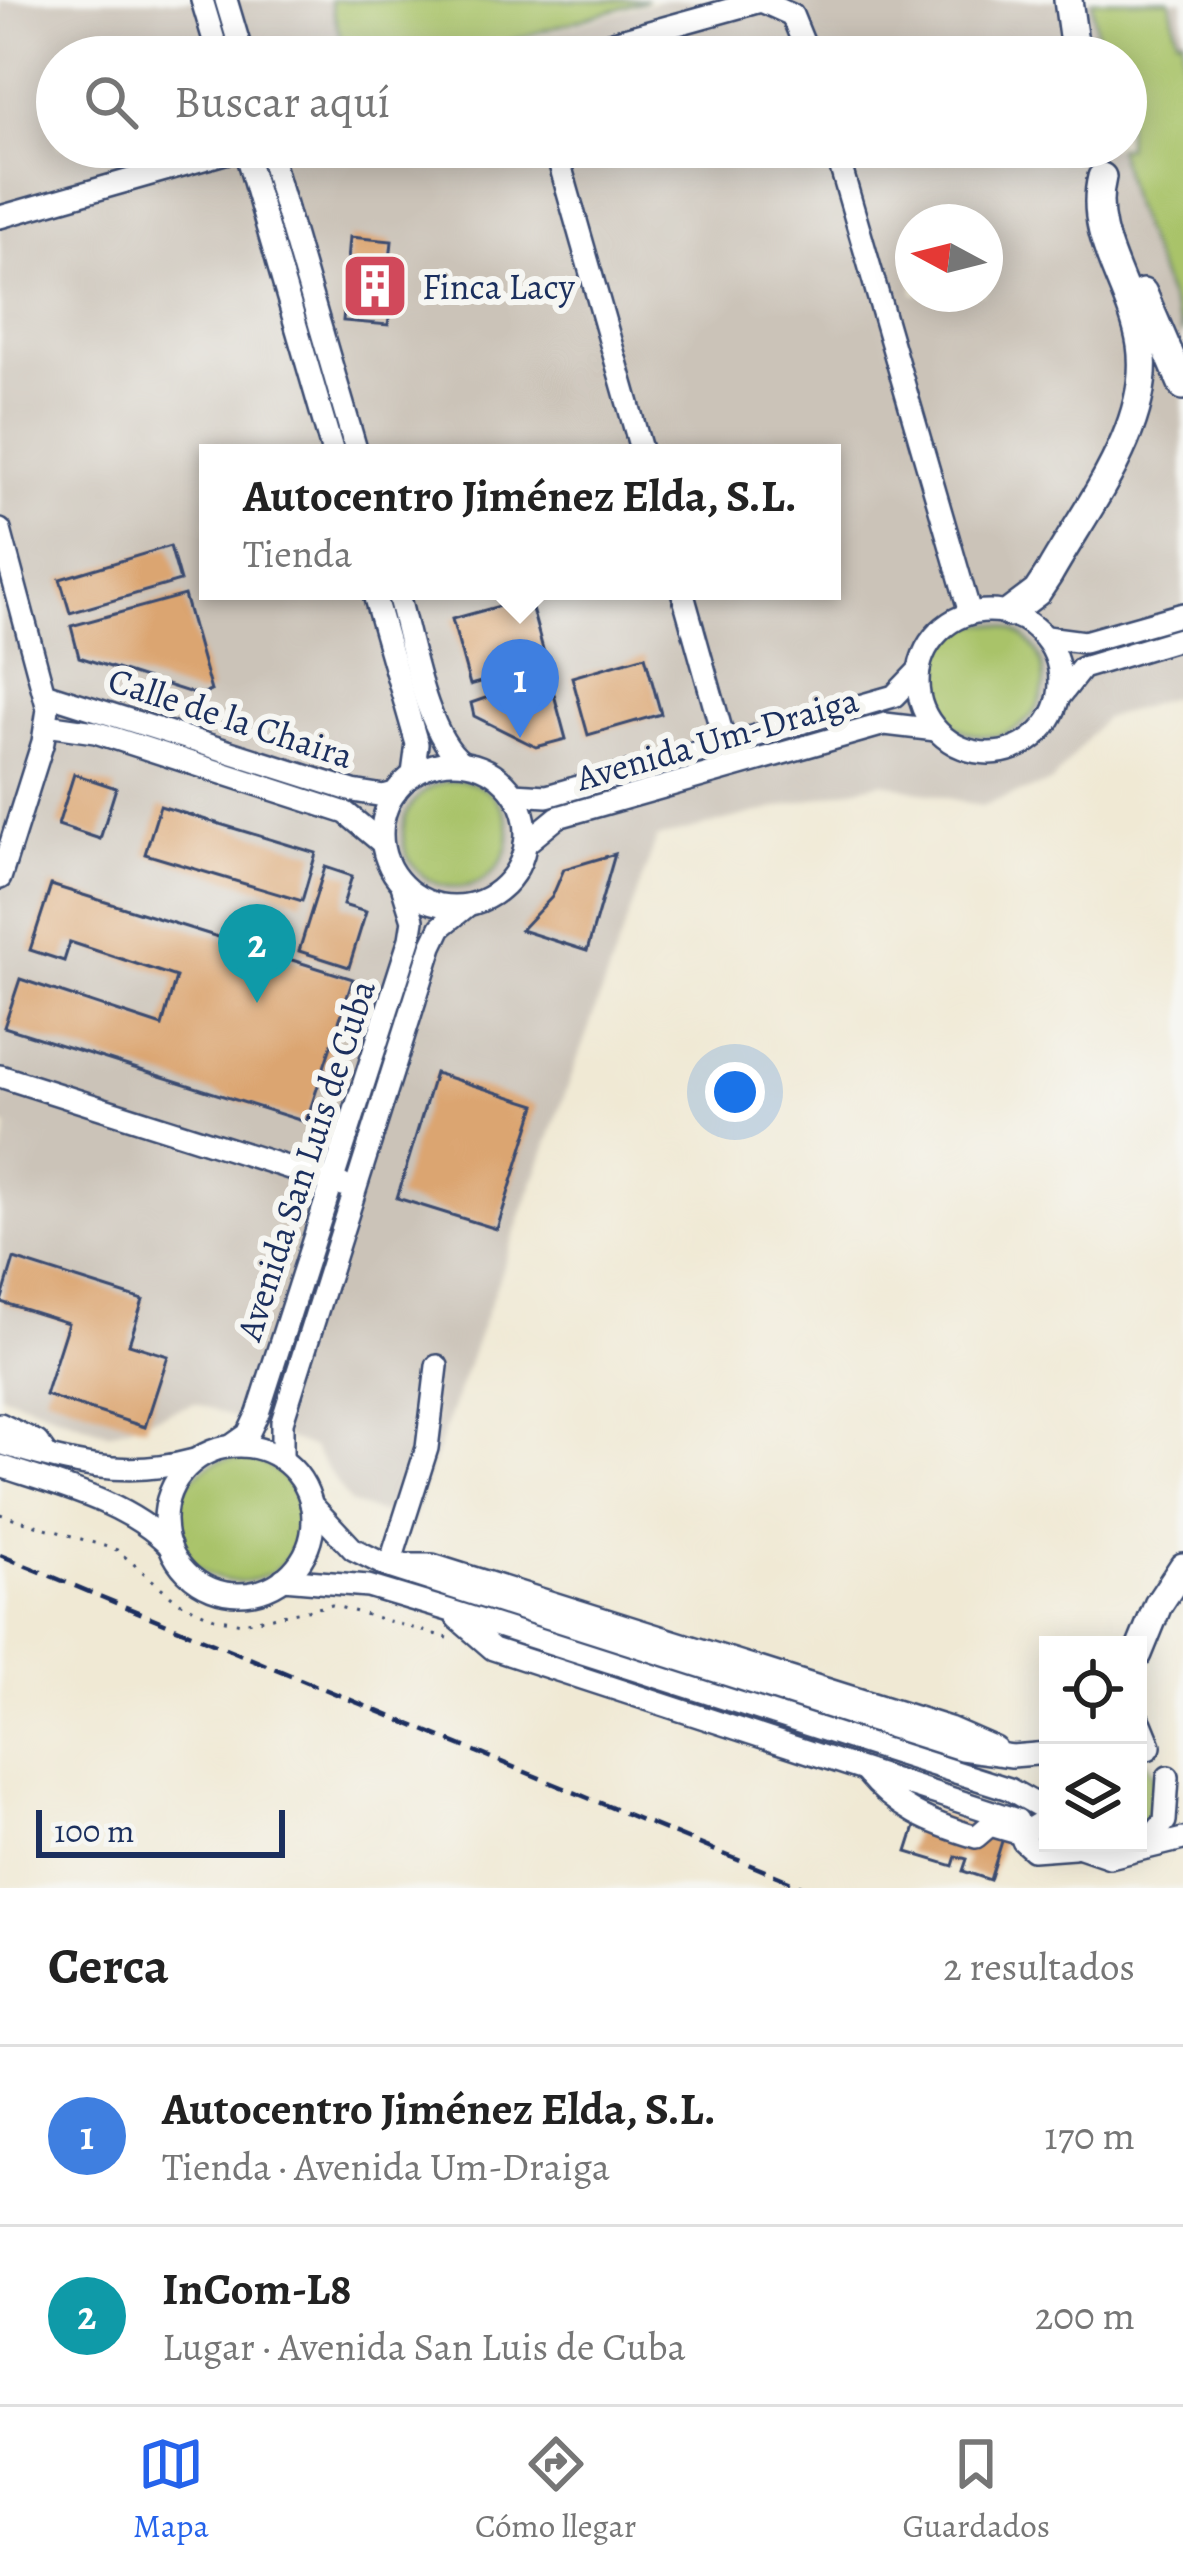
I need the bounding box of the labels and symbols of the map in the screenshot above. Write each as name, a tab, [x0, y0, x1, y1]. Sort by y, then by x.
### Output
north arrow	[895, 204, 1003, 312]
building icon: Finca Lacy	[340, 251, 410, 321]
place label: Finca Lacy	[422, 262, 576, 311]
pin: 1	[481, 639, 559, 738]
street label: Calle de la Chaira	[102, 655, 360, 780]
street label: Avenida Um-Draiga	[569, 675, 864, 802]
pin: 2	[218, 904, 296, 1003]
street label: Avenida San Luis de Cuba	[224, 974, 387, 1348]
your location	[705, 1062, 765, 1122]
scale bar	[36, 1804, 285, 1857]

